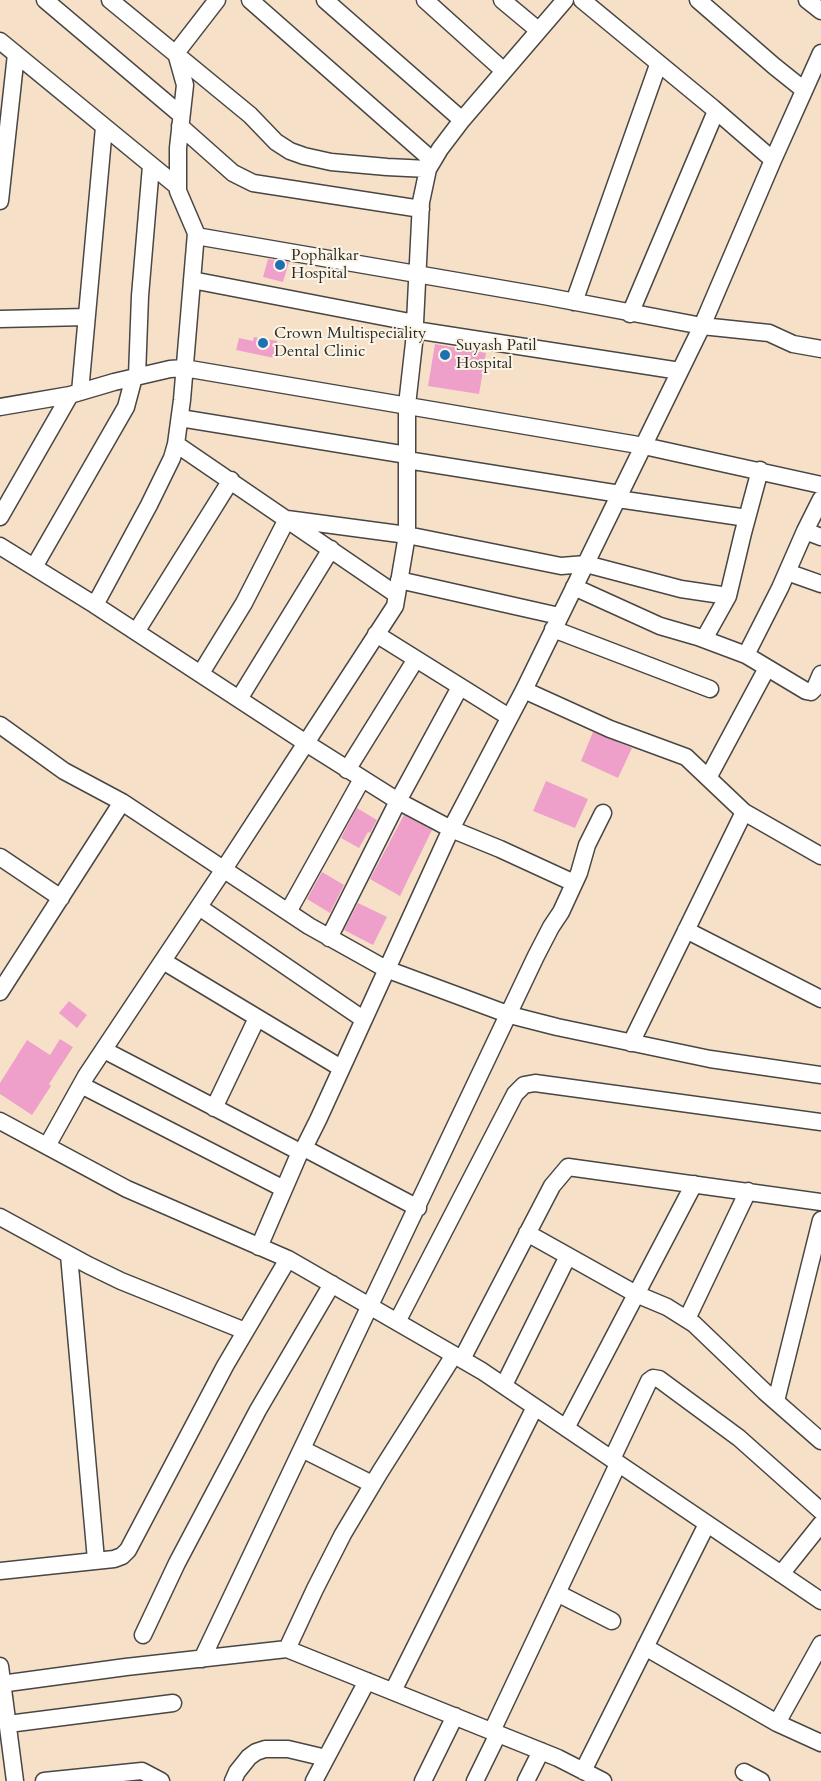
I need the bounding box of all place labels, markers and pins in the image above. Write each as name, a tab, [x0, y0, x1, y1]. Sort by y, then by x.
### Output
place label: Pophalkar Hospital	[291, 246, 359, 284]
marker: Pophalkar Hospital	[273, 258, 287, 272]
place label: Crown Multispeciality Dental Clinic	[274, 324, 426, 362]
marker: Crown Multispeciality Dental Clinic	[256, 336, 270, 350]
place label: Suyash Patil Hospital	[456, 336, 537, 374]
marker: Suyash Patil Hospital	[438, 348, 452, 362]

